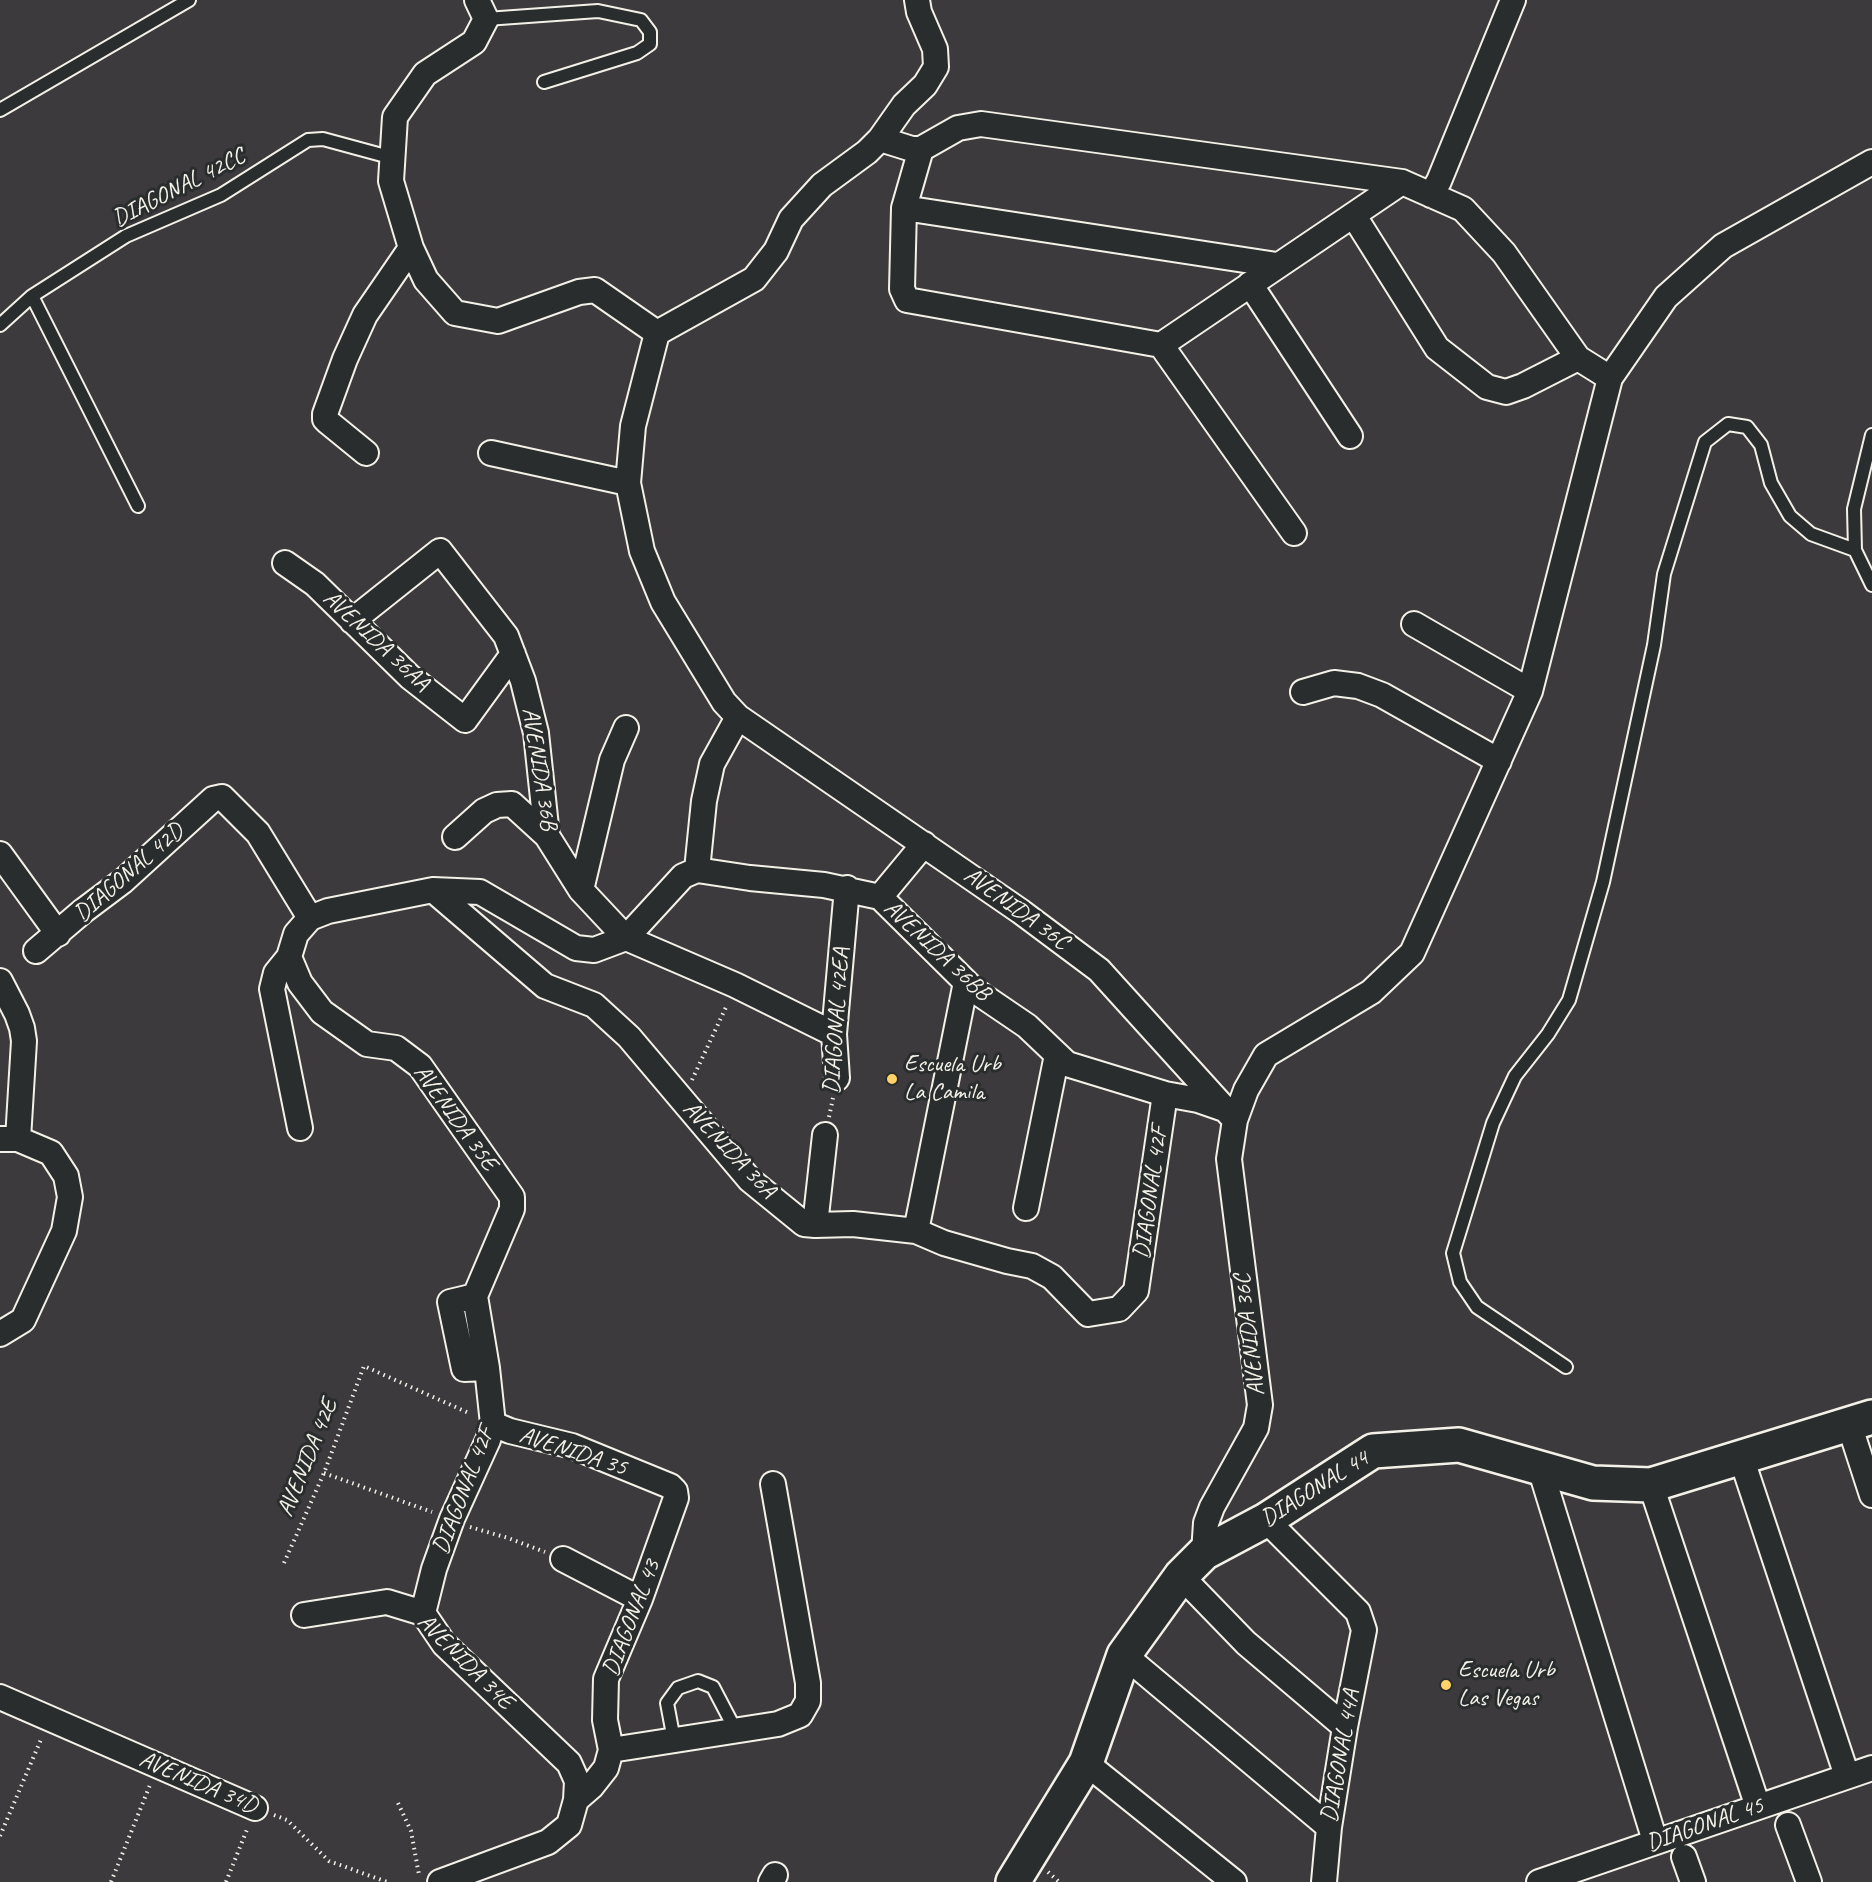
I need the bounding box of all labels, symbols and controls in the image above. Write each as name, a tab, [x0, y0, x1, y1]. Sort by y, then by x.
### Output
street label: DIAGONAL 42CC	[108, 142, 250, 234]
street label: AVENIDA 36AA	[317, 584, 435, 698]
street label: AVENIDA 36B	[515, 706, 563, 832]
street label: DIAGONAL 42D	[68, 818, 190, 928]
street label: AVENIDA 36C	[958, 861, 1074, 957]
street label: AVENIDA 36BB	[877, 894, 997, 1008]
street label: DIAGONAL 42EA	[818, 947, 856, 1095]
place label: Escuela Urb La Camila	[904, 1051, 1001, 1107]
street label: AVENIDA 35E	[407, 1059, 503, 1177]
marker: Escuela Urb La Camila	[885, 1072, 899, 1086]
street label: AVENIDA 36A	[676, 1095, 782, 1205]
street label: DIAGONAL 42F	[1127, 1125, 1175, 1261]
street label: AVENIDA 36C	[1228, 1272, 1272, 1398]
street label: AVENIDA 42E	[271, 1395, 345, 1521]
street label: AVENIDA 35	[516, 1421, 630, 1483]
street label: DIAGONAL 42F	[427, 1424, 501, 1558]
street label: DIAGONAL 44	[1256, 1444, 1374, 1534]
street label: DIAGONAL 43	[597, 1556, 667, 1680]
street label: AVENIDA 34E	[411, 1608, 519, 1716]
place label: Escuela Urb Las Vegas	[1458, 1657, 1555, 1713]
marker: Escuela Urb Las Vegas	[1439, 1678, 1453, 1692]
street label: DIAGONAL 44A	[1315, 1688, 1367, 1824]
street label: AVENIDA 34D	[135, 1745, 261, 1821]
street label: DIAGONAL 45	[1643, 1792, 1767, 1858]

